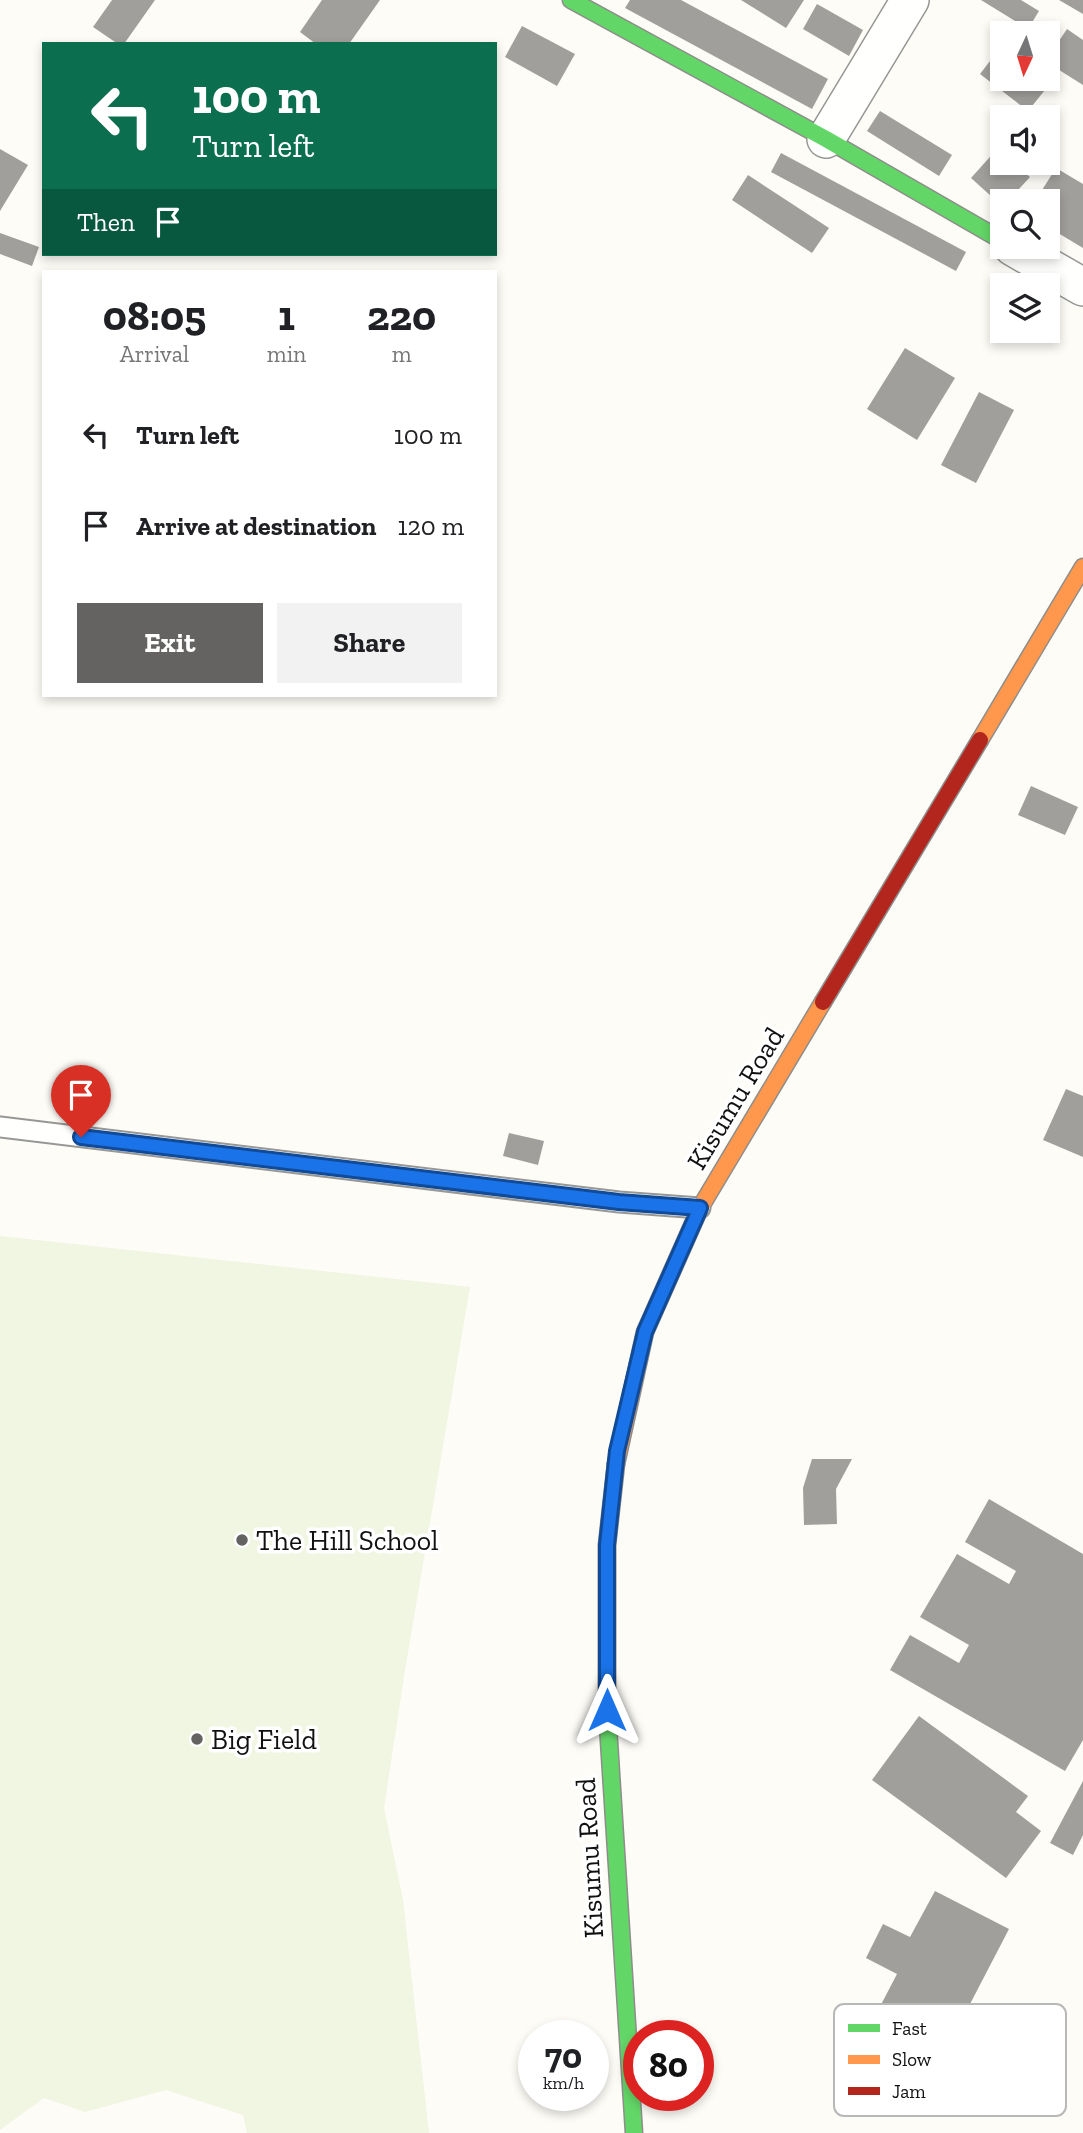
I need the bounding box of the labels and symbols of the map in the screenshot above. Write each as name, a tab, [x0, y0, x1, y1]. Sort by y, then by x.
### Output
north arrow	[990, 21, 1060, 91]
street label: Kisumu Road	[680, 1021, 791, 1175]
pin	[51, 1065, 111, 1137]
place label: The Hill School	[256, 1524, 439, 1557]
marker: The Hill School	[234, 1532, 250, 1548]
position arrow	[570, 1673, 644, 1747]
place label: Big Field	[211, 1723, 317, 1756]
marker: Big Field	[189, 1731, 205, 1747]
street label: Kisumu Road	[569, 1777, 610, 1939]
legend	[834, 2004, 1066, 2116]
text: Fast	[892, 2017, 927, 2040]
speed limit sign: 80	[623, 2020, 714, 2111]
text: Slow	[892, 2048, 932, 2071]
text: Jam	[892, 2080, 926, 2103]

